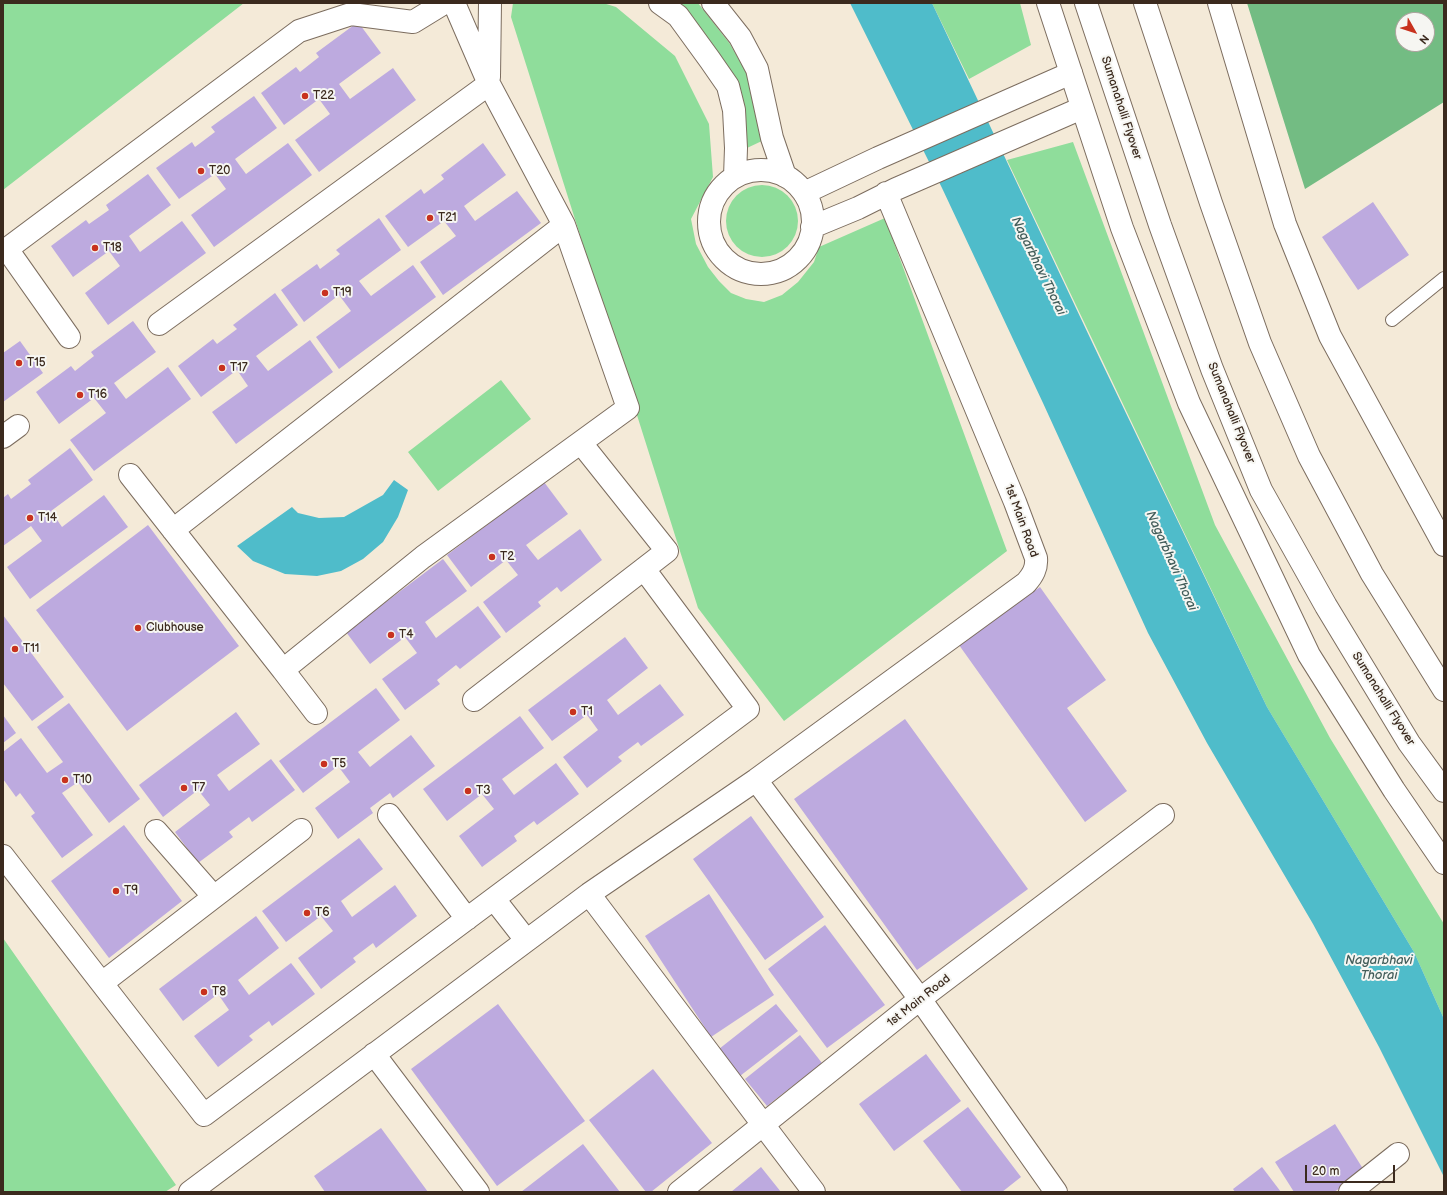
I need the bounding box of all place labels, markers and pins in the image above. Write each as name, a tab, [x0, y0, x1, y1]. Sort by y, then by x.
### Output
place label: T22	[313, 89, 334, 103]
marker: T22	[300, 91, 310, 101]
place label: T20	[209, 164, 230, 178]
marker: T20	[196, 166, 206, 176]
place label: T21	[438, 211, 457, 225]
marker: T21	[425, 213, 435, 223]
place label: T18	[103, 241, 122, 255]
marker: T18	[90, 243, 100, 253]
place label: T19	[333, 286, 352, 300]
marker: T19	[320, 288, 330, 298]
place label: T15	[27, 356, 46, 370]
marker: T15	[14, 358, 24, 368]
place label: T17	[230, 361, 248, 375]
marker: T17	[217, 363, 227, 373]
place label: T16	[88, 388, 107, 402]
marker: T16	[75, 390, 85, 400]
place label: T14	[38, 511, 57, 525]
marker: T14	[25, 513, 35, 523]
place label: T2	[500, 550, 514, 564]
marker: T2	[487, 552, 497, 562]
place label: Clubhouse	[146, 621, 204, 635]
marker: Clubhouse	[133, 623, 143, 633]
place label: T4	[399, 628, 414, 642]
marker: T4	[386, 630, 396, 640]
place label: T11	[23, 642, 39, 656]
marker: T11	[10, 644, 20, 654]
place label: T1	[581, 705, 593, 719]
marker: T1	[568, 707, 578, 717]
place label: T5	[332, 757, 346, 771]
marker: T5	[319, 759, 329, 769]
place label: T10	[73, 773, 92, 787]
marker: T10	[60, 775, 70, 785]
place label: T7	[192, 781, 205, 795]
marker: T7	[179, 783, 189, 793]
place label: T3	[476, 784, 491, 798]
marker: T3	[463, 786, 473, 796]
place label: T9	[124, 884, 138, 898]
marker: T9	[111, 886, 121, 896]
place label: T6	[315, 906, 330, 920]
marker: T6	[302, 908, 312, 918]
place label: T8	[212, 985, 226, 999]
marker: T8	[199, 987, 209, 997]

